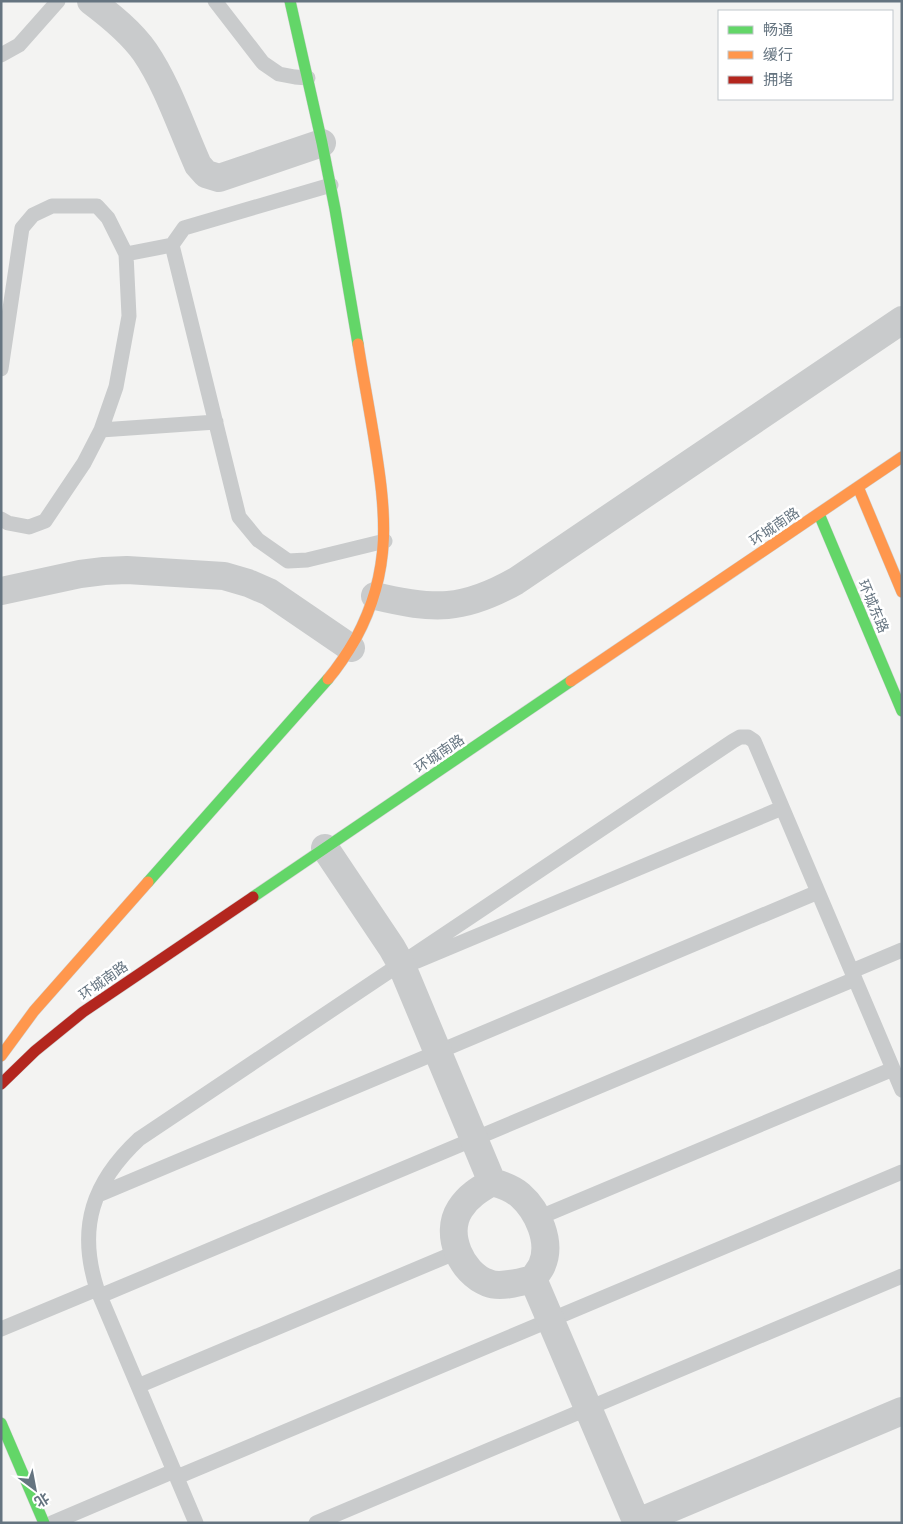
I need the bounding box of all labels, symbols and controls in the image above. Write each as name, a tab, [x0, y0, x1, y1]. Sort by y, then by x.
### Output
legend	[718, 10, 893, 100]
text: 畅通	[763, 20, 793, 38]
text: 缓行	[763, 45, 793, 63]
text: 拥堵	[763, 70, 793, 88]
street label: 环城南路	[746, 503, 802, 549]
street label: 环城东路	[855, 577, 893, 635]
street label: 环城南路	[411, 730, 467, 776]
street label: 环城南路	[75, 957, 131, 1003]
north arrow	[10, 1464, 60, 1514]
text: 北	[32, 1490, 53, 1511]

